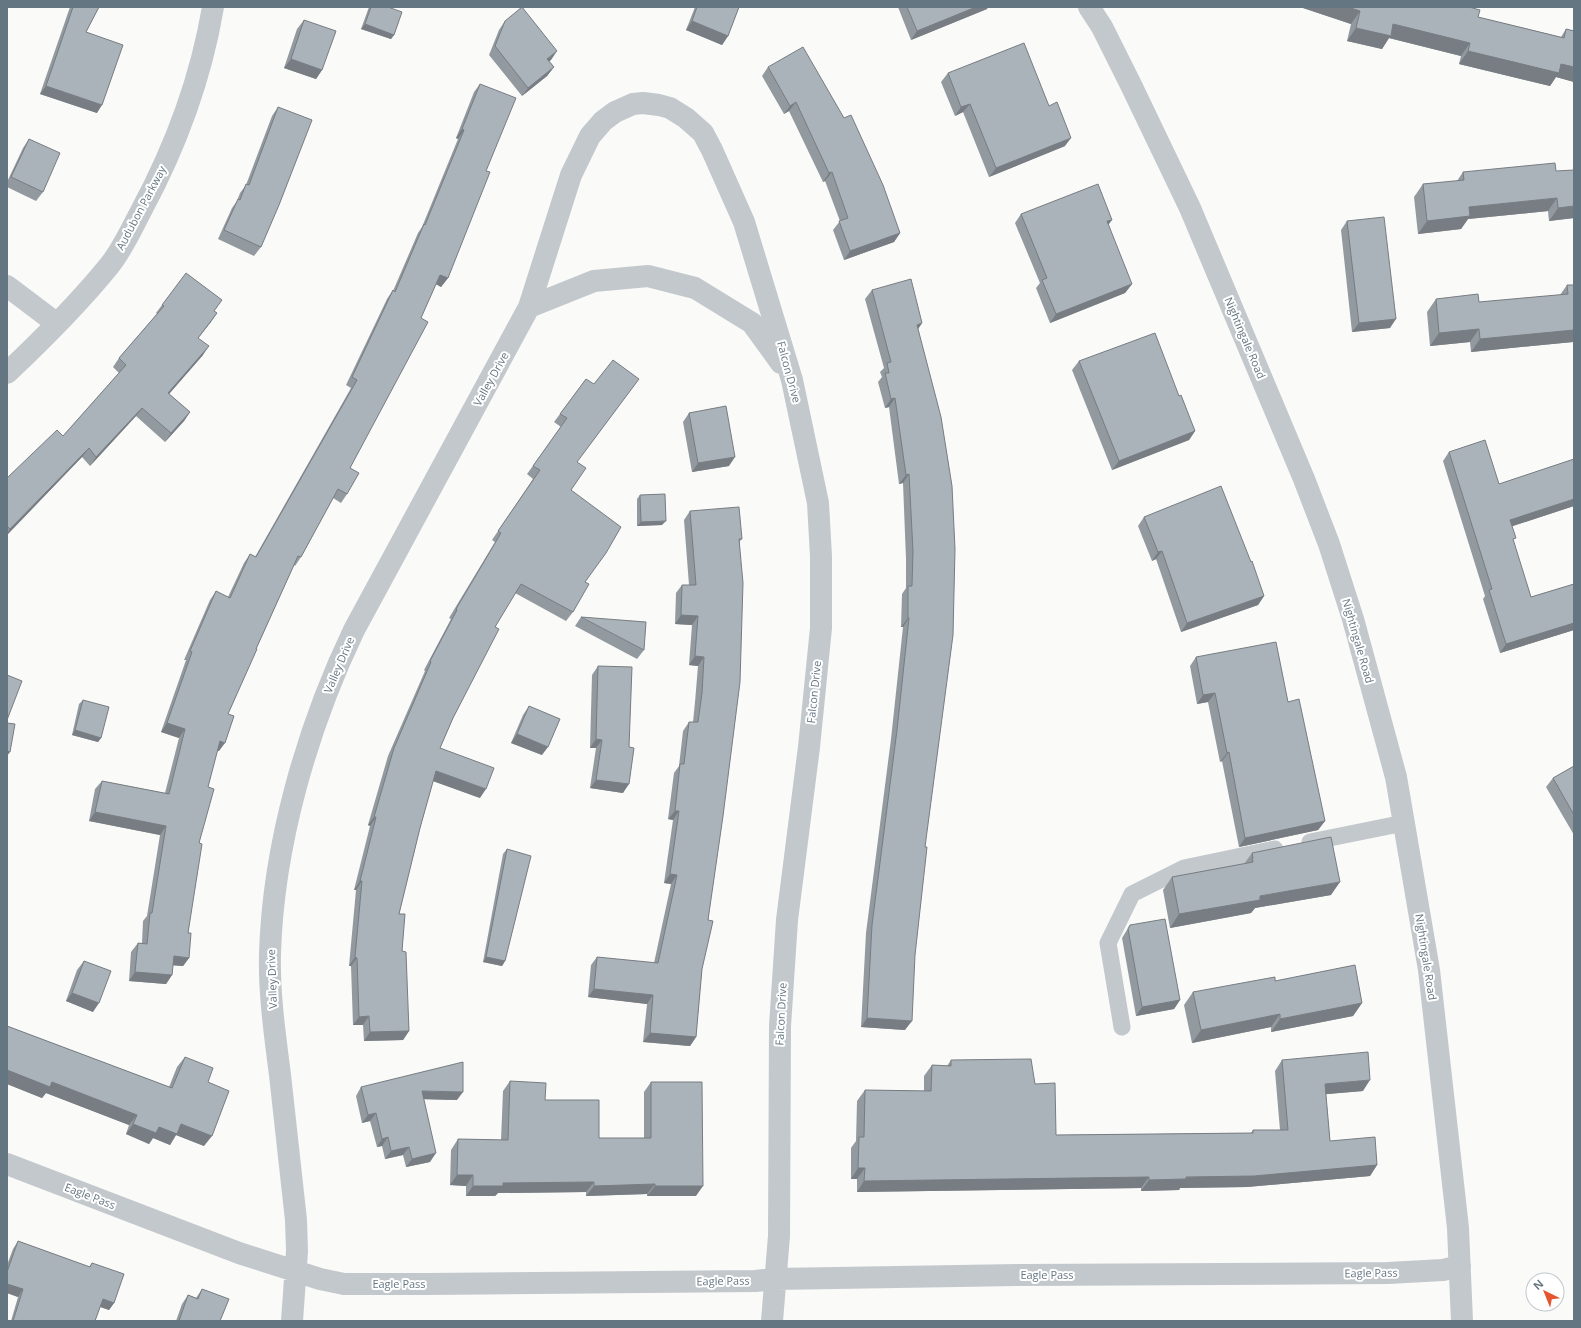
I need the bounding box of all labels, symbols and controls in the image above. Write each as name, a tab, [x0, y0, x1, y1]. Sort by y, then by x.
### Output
street label: Audubon Parkway	[112, 163, 169, 252]
street label: Nightingale Road	[1221, 295, 1269, 381]
street label: Falcon Drive	[774, 340, 805, 404]
street label: Valley Drive	[470, 349, 512, 409]
street label: Nightingale Road	[1339, 597, 1378, 685]
street label: Valley Drive	[320, 634, 357, 695]
street label: Falcon Drive	[803, 660, 824, 724]
street label: Nightingale Road	[1412, 913, 1441, 1001]
street label: Valley Drive	[263, 949, 280, 1009]
street label: Falcon Drive	[771, 982, 790, 1046]
street label: Eagle Pass	[63, 1179, 118, 1212]
street label: Eagle Pass	[1344, 1265, 1398, 1280]
street label: Eagle Pass	[1020, 1267, 1074, 1282]
north arrow	[1525, 1272, 1565, 1312]
street label: Eagle Pass	[696, 1273, 750, 1288]
street label: Eagle Pass	[372, 1276, 426, 1291]
text: N	[1529, 1276, 1546, 1293]

